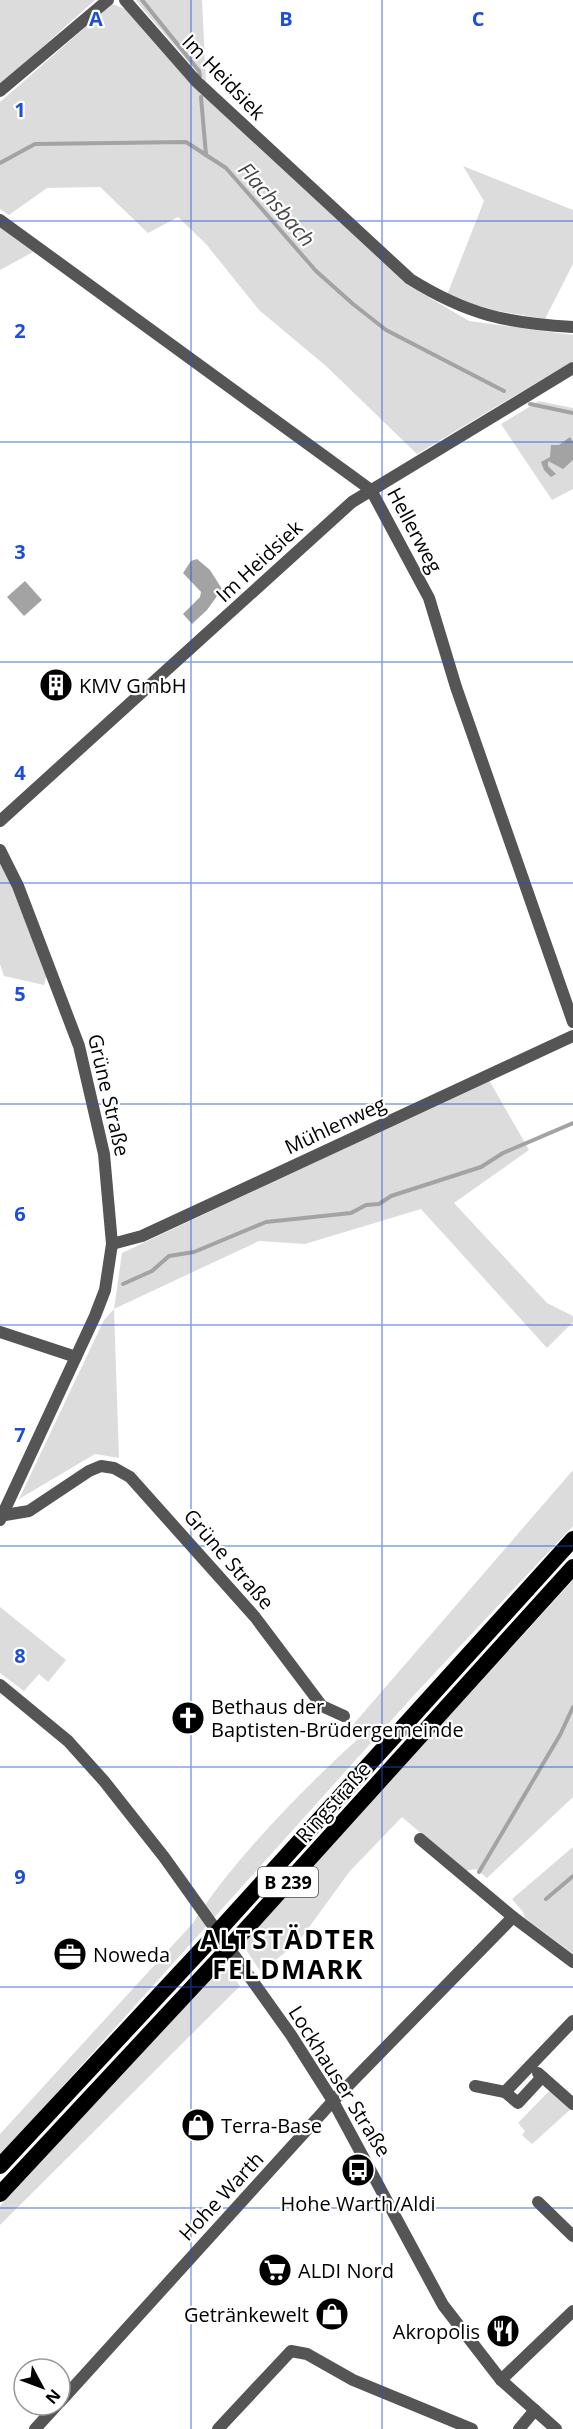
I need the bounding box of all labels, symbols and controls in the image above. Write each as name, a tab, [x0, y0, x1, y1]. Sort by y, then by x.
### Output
text: A	[89, 5, 103, 32]
text: B	[279, 5, 293, 32]
text: C	[472, 5, 485, 32]
street label: Im Heidsiek	[176, 28, 272, 126]
text: 1	[14, 96, 26, 123]
water label: Flachsbach	[232, 156, 322, 252]
text: 2	[14, 317, 26, 344]
street label: Hellerweg	[381, 483, 449, 578]
street label: Im Heidsiek	[210, 514, 308, 608]
text: 3	[14, 538, 26, 565]
building icon: KMV GmbH	[38, 667, 74, 703]
place label: KMV GmbH	[79, 672, 186, 699]
text: 4	[14, 759, 26, 786]
text: 5	[14, 980, 26, 1007]
street label: Grüne Straße	[82, 1031, 136, 1159]
street label: Mühlenweg	[280, 1090, 390, 1160]
text: 6	[14, 1200, 26, 1227]
text: 7	[14, 1421, 26, 1448]
street label: Grüne Straße	[178, 1503, 280, 1615]
text: 8	[14, 1642, 26, 1669]
place label: Bethaus der Baptisten-Brüdergemeinde	[211, 1693, 464, 1743]
church icon: Bethaus der Baptisten-Brüdergemeinde	[170, 1700, 206, 1736]
street label: Ringstraße	[289, 1756, 377, 1848]
text: 9	[14, 1863, 26, 1890]
road number: B 239	[258, 1867, 318, 1897]
district label: ALTSTÄDTER FELDMARK	[200, 1921, 376, 1987]
office icon: Noweda	[52, 1936, 88, 1972]
place label: Noweda	[93, 1941, 170, 1968]
street label: Lockhauser Straße	[283, 2000, 397, 2162]
shop icon: Terra-Base	[180, 2107, 216, 2143]
place label: Terra-Base	[221, 2112, 322, 2139]
street label: Hohe Warth	[173, 2146, 269, 2246]
bus stop icon: Hohe Warth/Aldi	[340, 2152, 376, 2188]
place label: Hohe Warth/Aldi	[281, 2190, 435, 2217]
supermarket icon: ALDI Nord	[257, 2252, 293, 2288]
place label: ALDI Nord	[298, 2257, 394, 2284]
shop icon: Getränkewelt	[314, 2296, 350, 2332]
place label: Getränkewelt	[184, 2301, 309, 2328]
restaurant icon: Akropolis	[485, 2313, 521, 2349]
place label: Akropolis	[393, 2318, 480, 2345]
north arrow	[12, 2357, 72, 2417]
text: N	[41, 2385, 66, 2409]

